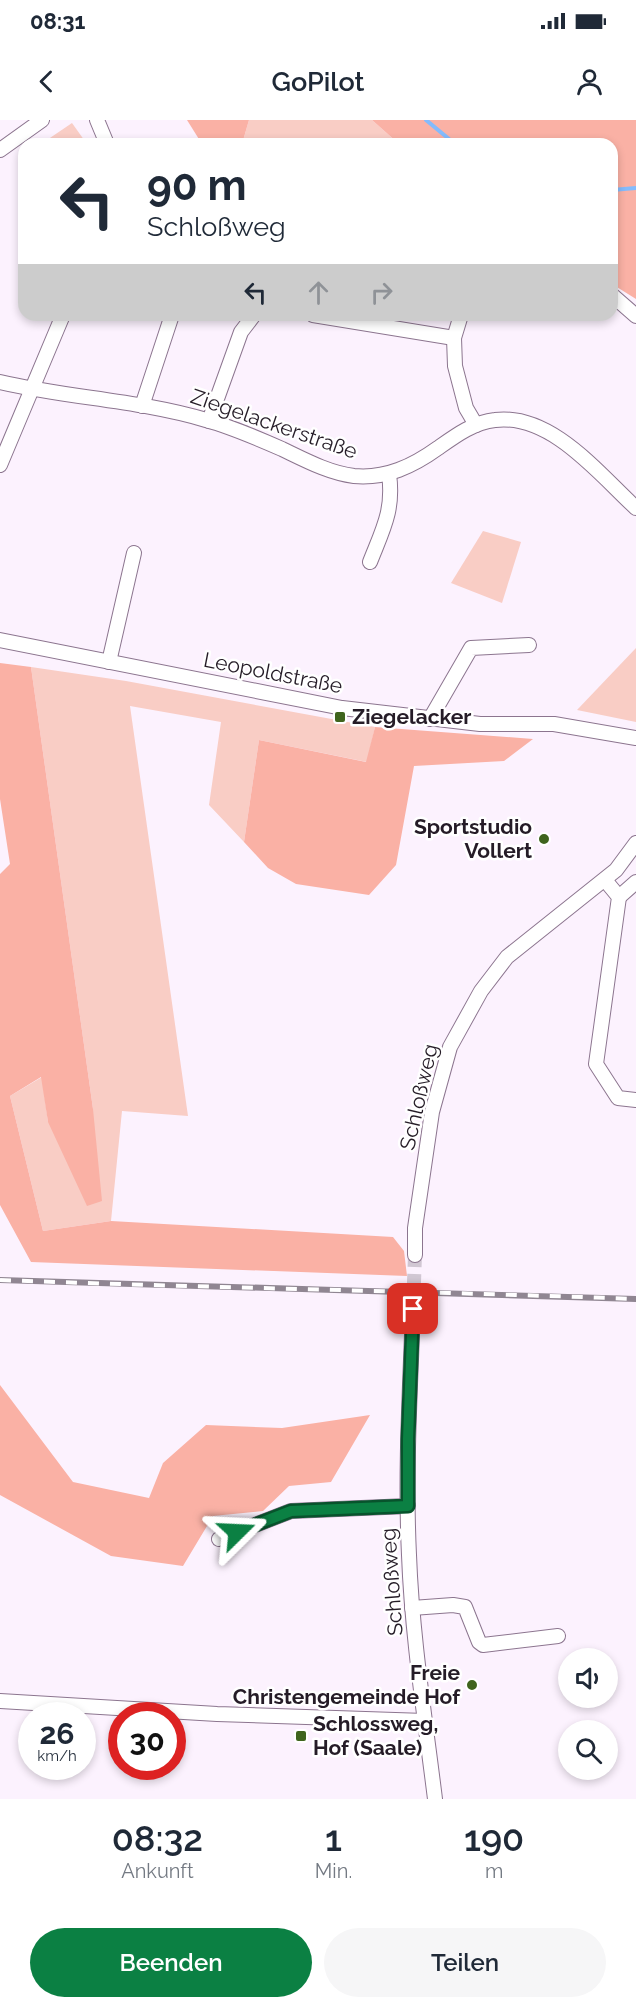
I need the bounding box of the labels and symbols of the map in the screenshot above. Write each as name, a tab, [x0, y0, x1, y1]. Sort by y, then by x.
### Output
street label: Ziegelackerstraße	[188, 383, 361, 464]
street label: Leopoldstraße	[202, 647, 345, 698]
place label: Ziegelacker	[352, 704, 471, 729]
marker: Ziegelacker	[333, 710, 347, 724]
place label: Sportstudio Vollert	[414, 814, 532, 863]
marker: Sportstudio Vollert	[537, 832, 551, 846]
street label: Schloßweg	[394, 1041, 443, 1152]
pin	[387, 1283, 438, 1334]
position arrow	[205, 1500, 269, 1564]
street label: Schloßweg	[375, 1527, 408, 1637]
place label: Freie Christengemeinde Hof	[233, 1660, 461, 1709]
marker: Freie Christengemeinde Hof	[465, 1678, 479, 1692]
speed limit sign: 30	[108, 1702, 186, 1780]
place label: Schlossweg, Hof (Saale)	[313, 1711, 438, 1760]
marker: Schlossweg, Hof (Saale)	[294, 1729, 308, 1743]

